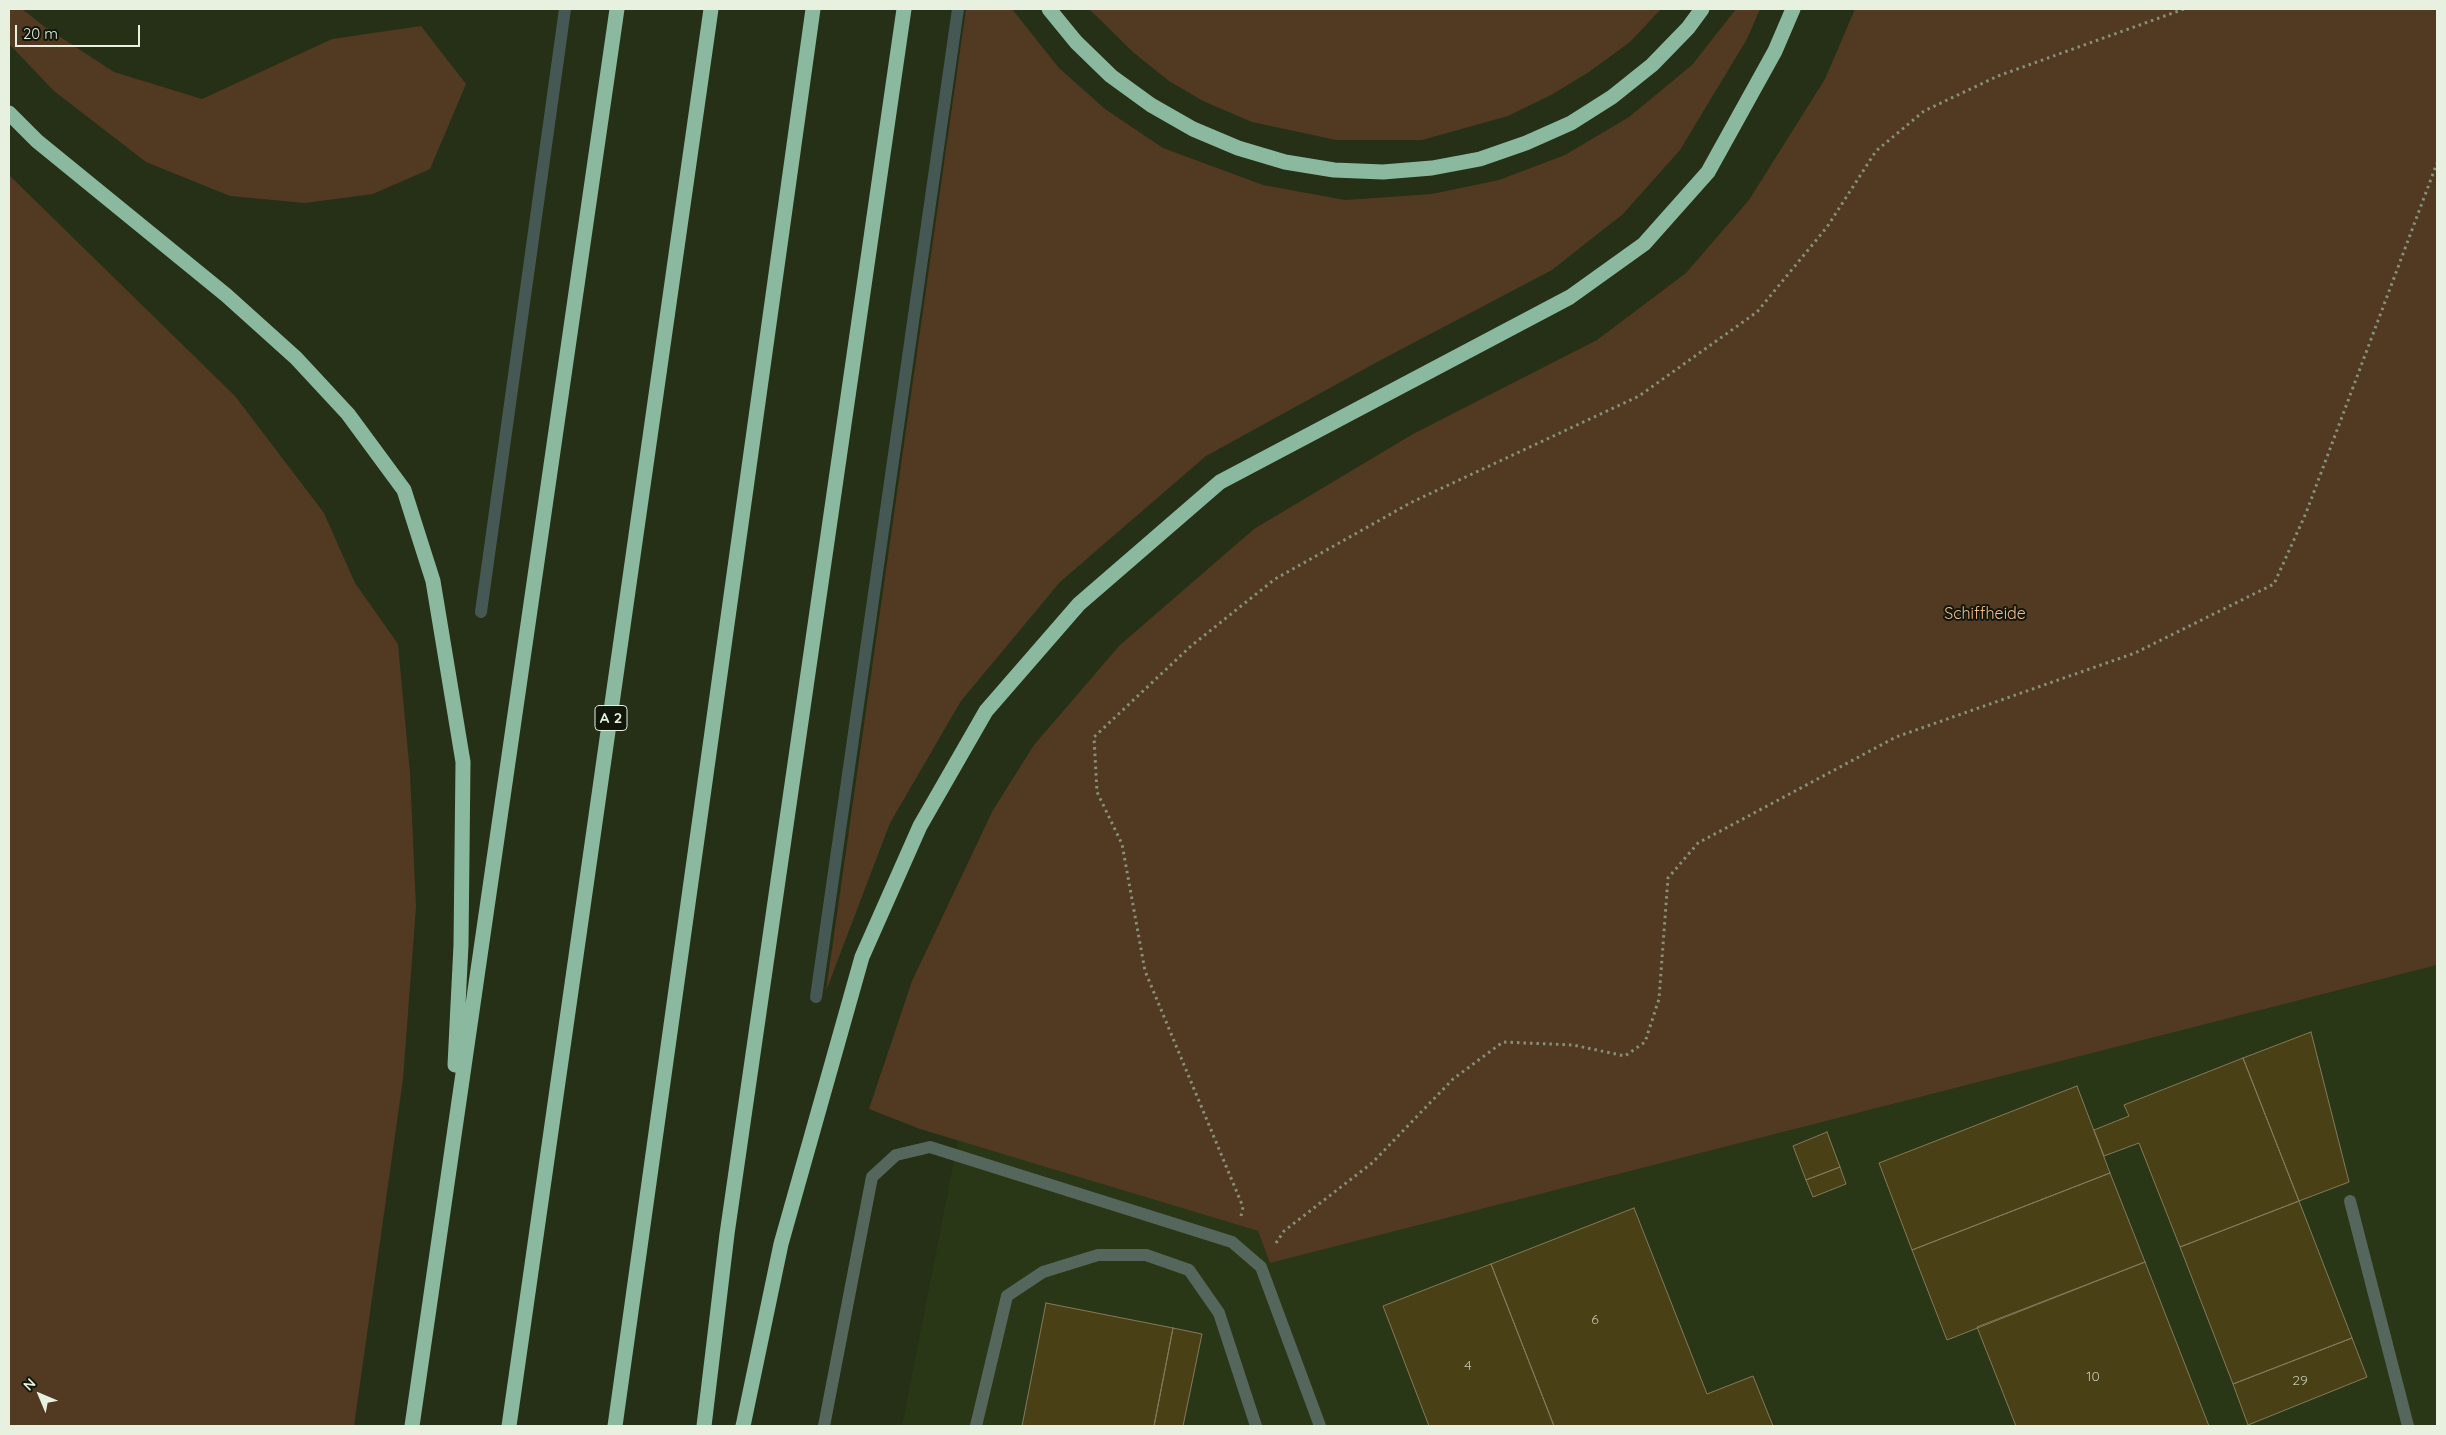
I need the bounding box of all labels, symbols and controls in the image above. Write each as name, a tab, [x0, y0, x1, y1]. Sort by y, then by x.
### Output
scale bar	[18, 15, 142, 47]
text: 20 m	[23, 24, 58, 43]
park label: Schiffheide	[1944, 604, 2026, 624]
road number: A 2	[595, 706, 627, 730]
house number: 6	[1591, 1312, 1599, 1328]
house number: 4	[1464, 1358, 1472, 1374]
house number: 10	[2086, 1369, 2100, 1385]
north arrow	[15, 1370, 65, 1420]
house number: 29	[2292, 1373, 2308, 1389]
text: N	[19, 1374, 39, 1394]

